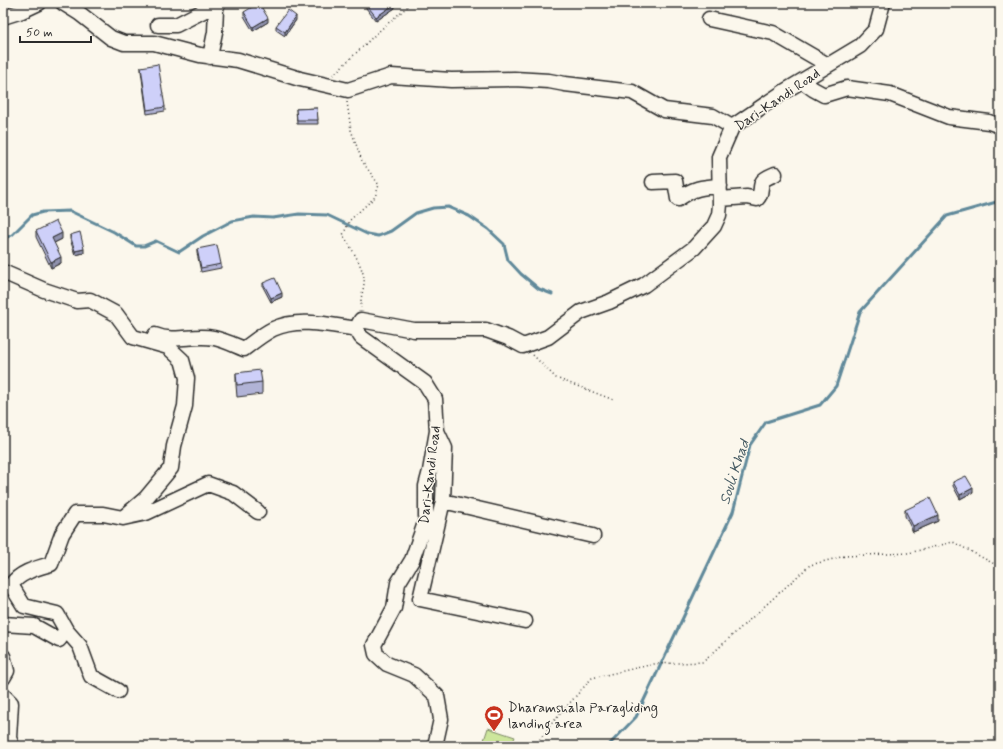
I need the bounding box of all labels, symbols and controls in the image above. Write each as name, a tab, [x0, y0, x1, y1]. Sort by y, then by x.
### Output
scale bar	[20, 18, 91, 44]
text: 50 m	[26, 25, 53, 41]
street label: Dari-Kandi Road	[731, 65, 824, 135]
street label: Dari-Kandi Road	[415, 425, 445, 525]
water label: Souli Khad	[715, 436, 755, 507]
place label: Dharamshala Paragliding landing area	[508, 699, 658, 735]
sports icon: Dharamshala Paragliding landing area	[483, 704, 505, 732]

